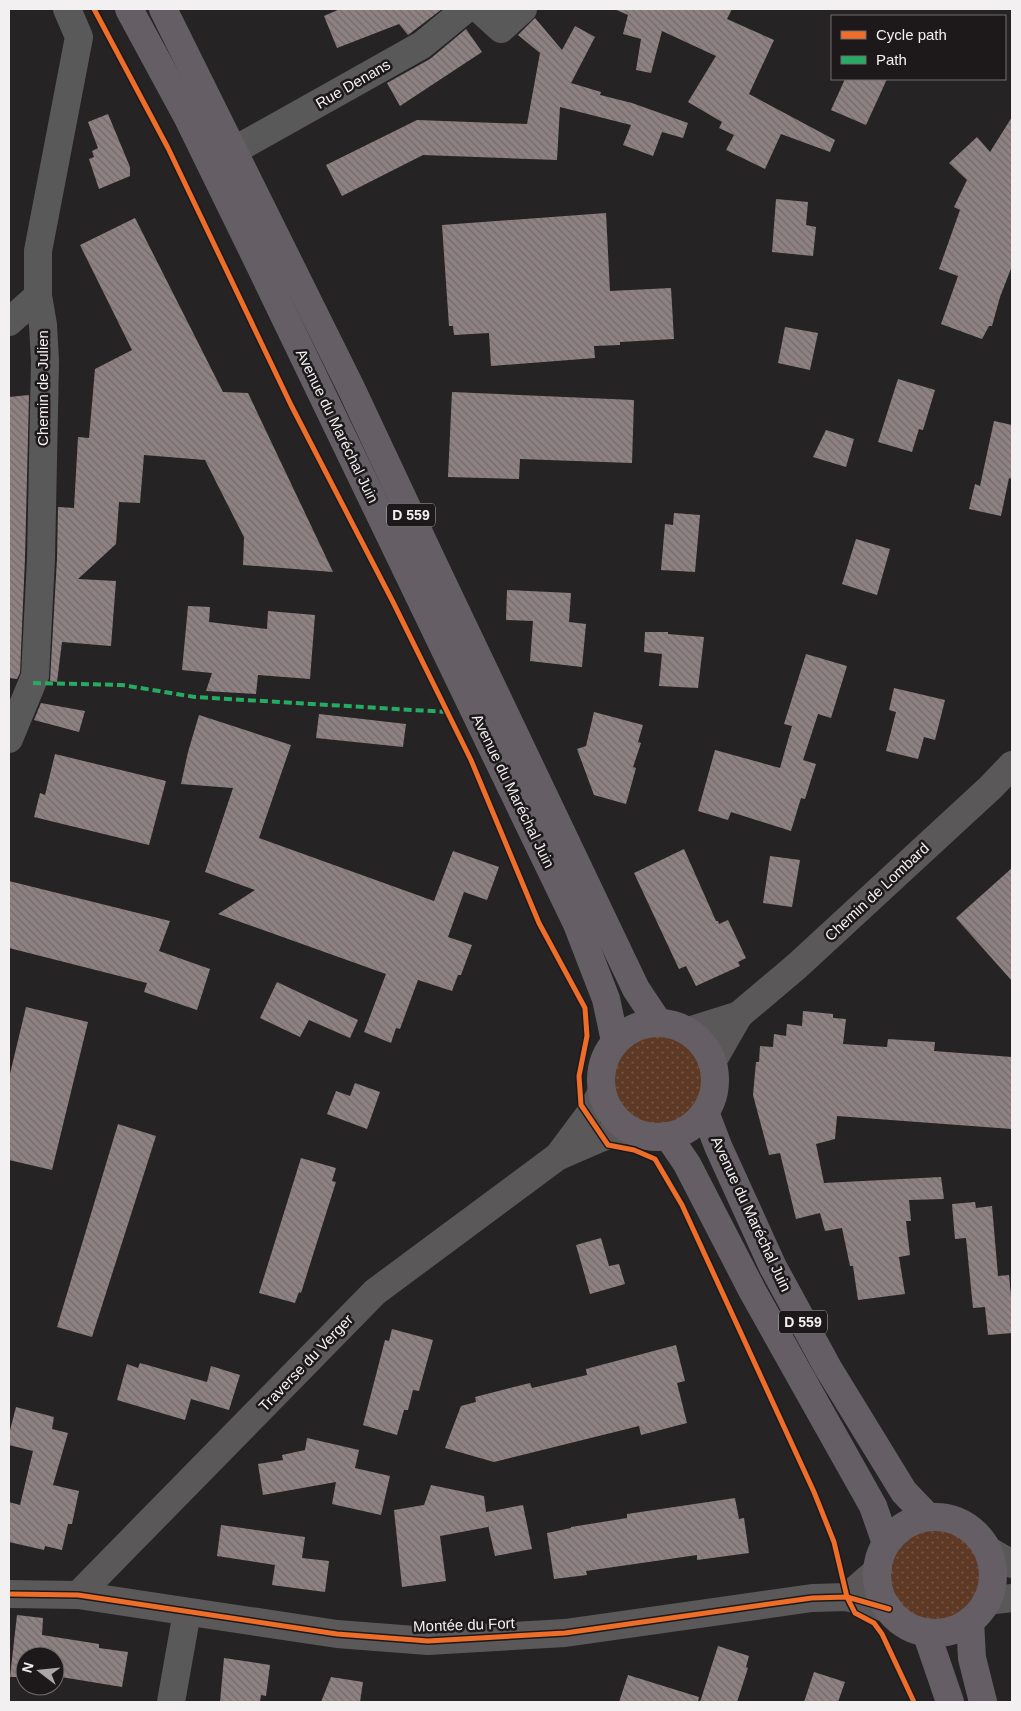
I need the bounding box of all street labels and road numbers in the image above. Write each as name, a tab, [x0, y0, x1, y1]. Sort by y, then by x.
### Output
street label: Rue Denans	[312, 55, 393, 112]
street label: Chemin de Julien	[34, 330, 51, 446]
street label: Avenue du Maréchal Juin	[293, 346, 382, 505]
road number: D 559	[387, 504, 435, 526]
street label: Avenue du Maréchal Juin	[469, 711, 558, 870]
street label: Chemin de Lombard	[821, 839, 932, 944]
street label: Avenue du Maréchal Juin	[708, 1134, 795, 1294]
road number: D 559	[779, 1310, 827, 1334]
street label: Traverse du Verger	[255, 1311, 356, 1415]
street label: Montée du Fort	[413, 1614, 516, 1635]

